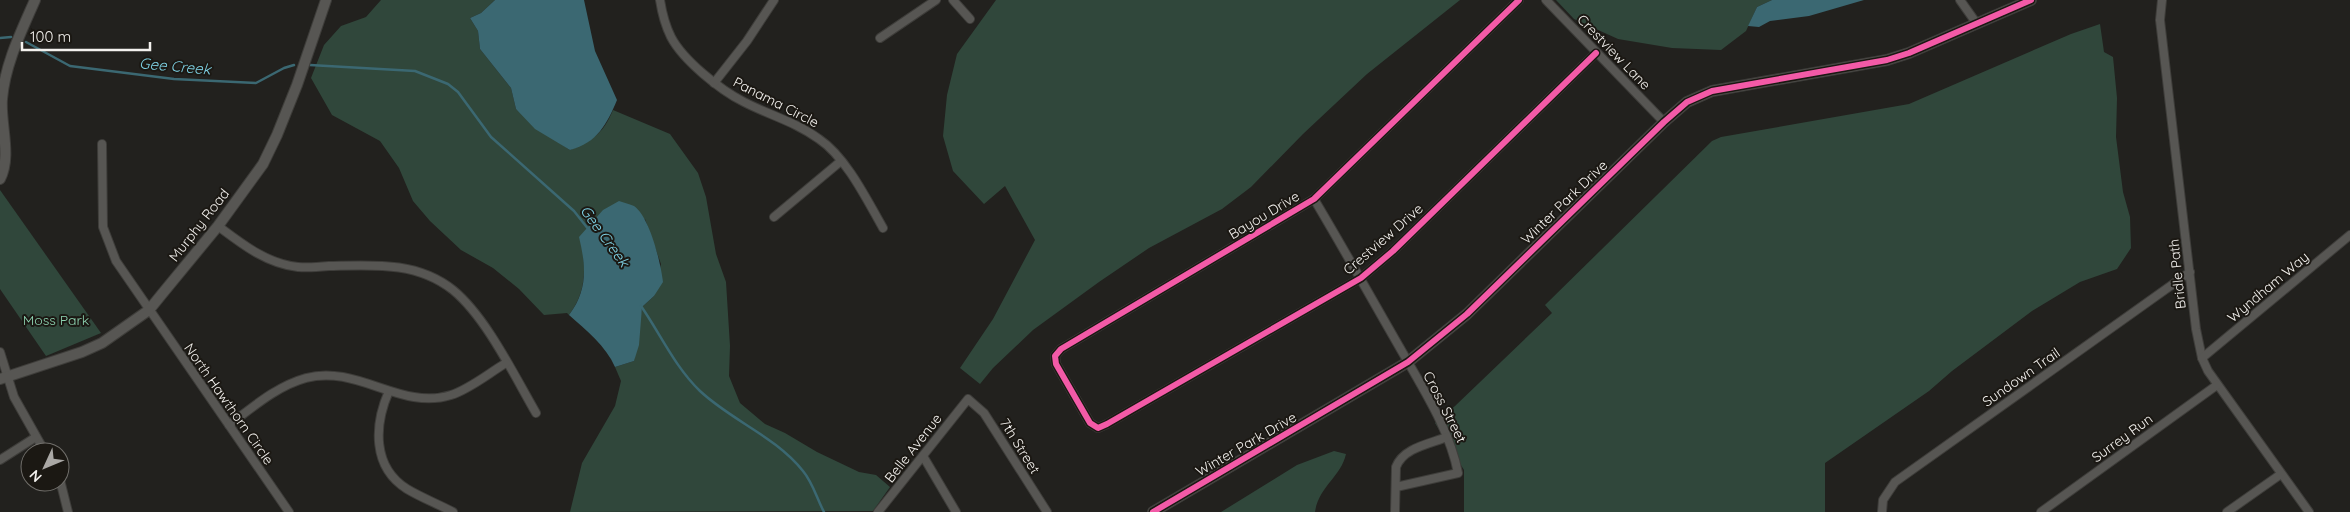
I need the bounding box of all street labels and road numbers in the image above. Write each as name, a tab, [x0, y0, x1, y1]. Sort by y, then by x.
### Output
street label: Crestview Lane	[1573, 10, 1655, 94]
street label: Panama Circle	[730, 73, 822, 131]
street label: Winter Park Drive	[1517, 156, 1611, 248]
street label: Murphy Road	[165, 185, 233, 265]
street label: Bayou Drive	[1225, 187, 1303, 243]
street label: Crestview Drive	[1339, 199, 1427, 279]
street label: Bridle Path	[2164, 238, 2190, 310]
street label: Wyndham Way	[2224, 248, 2312, 326]
street label: North Hawthorn Circle	[180, 340, 278, 468]
street label: Sundown Trail	[1979, 344, 2063, 410]
street label: Cross Street	[1419, 368, 1471, 446]
street label: Winter Park Drive	[1192, 408, 1300, 480]
street label: Belle Avenue	[880, 410, 946, 486]
street label: Surrey Run	[2088, 410, 2156, 466]
street label: 7th Street	[996, 415, 1044, 477]

